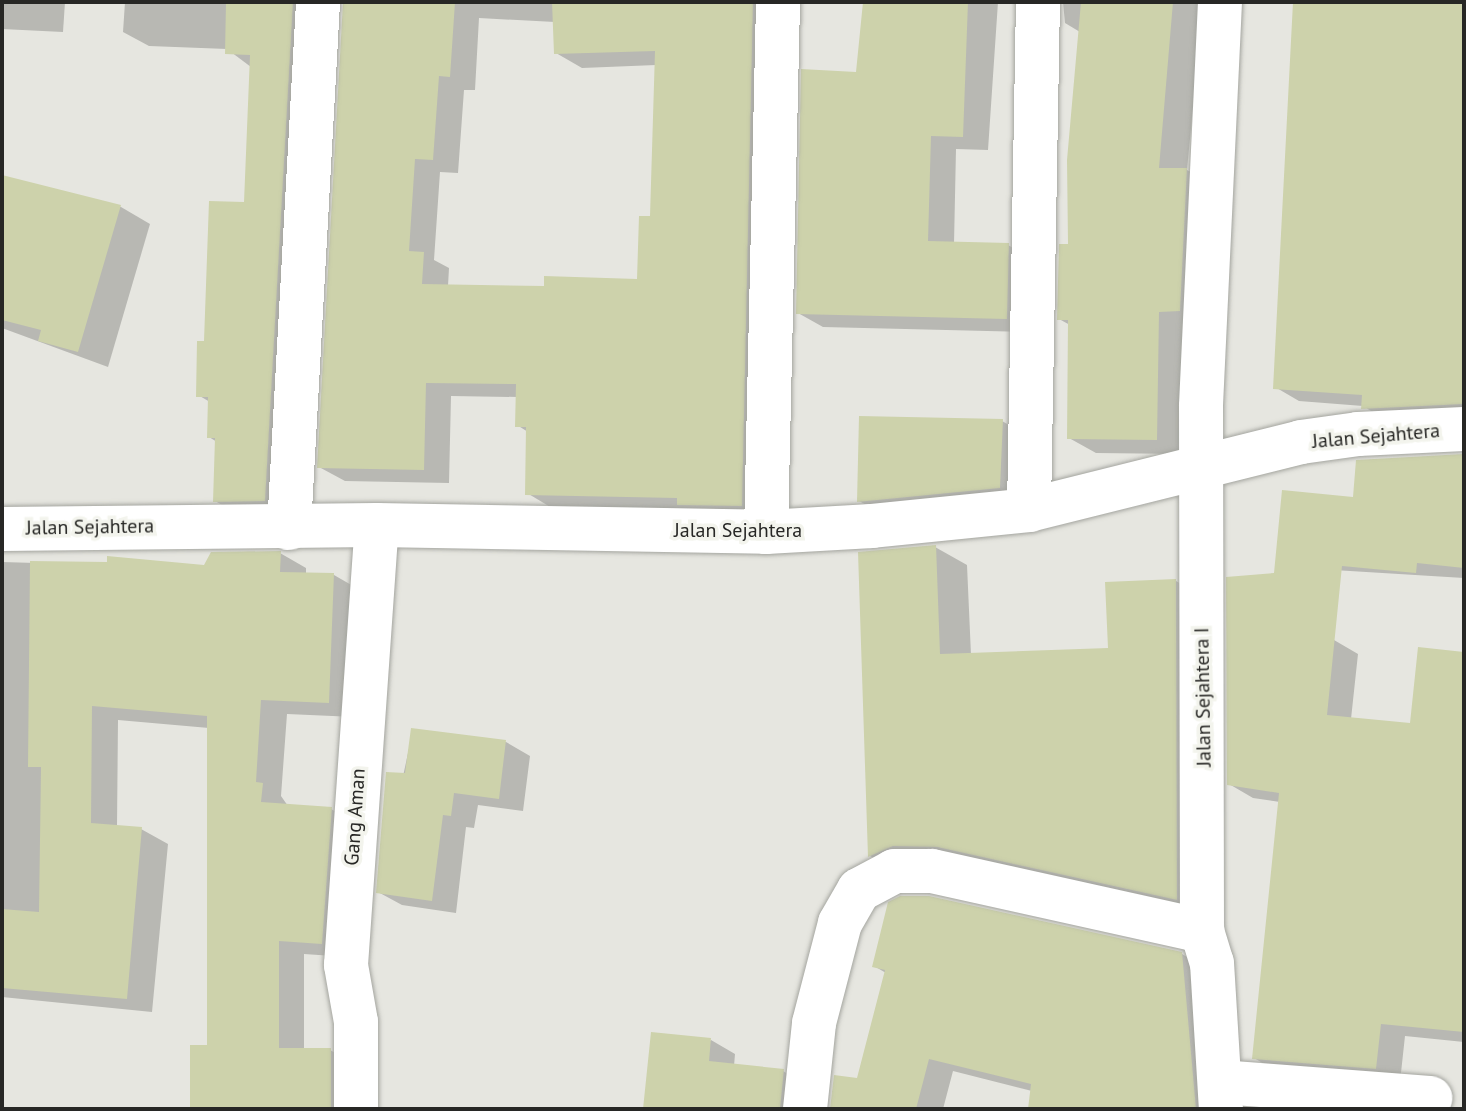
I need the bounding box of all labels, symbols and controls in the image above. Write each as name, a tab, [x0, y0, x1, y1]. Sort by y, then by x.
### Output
street label: Jalan Sejahtera	[1311, 418, 1441, 454]
street label: Jalan Sejahtera	[26, 514, 154, 540]
street label: Jalan Sejahtera	[674, 518, 802, 542]
street label: Jalan Sejahtera I	[1190, 627, 1216, 767]
street label: Gang Aman	[340, 767, 370, 867]

